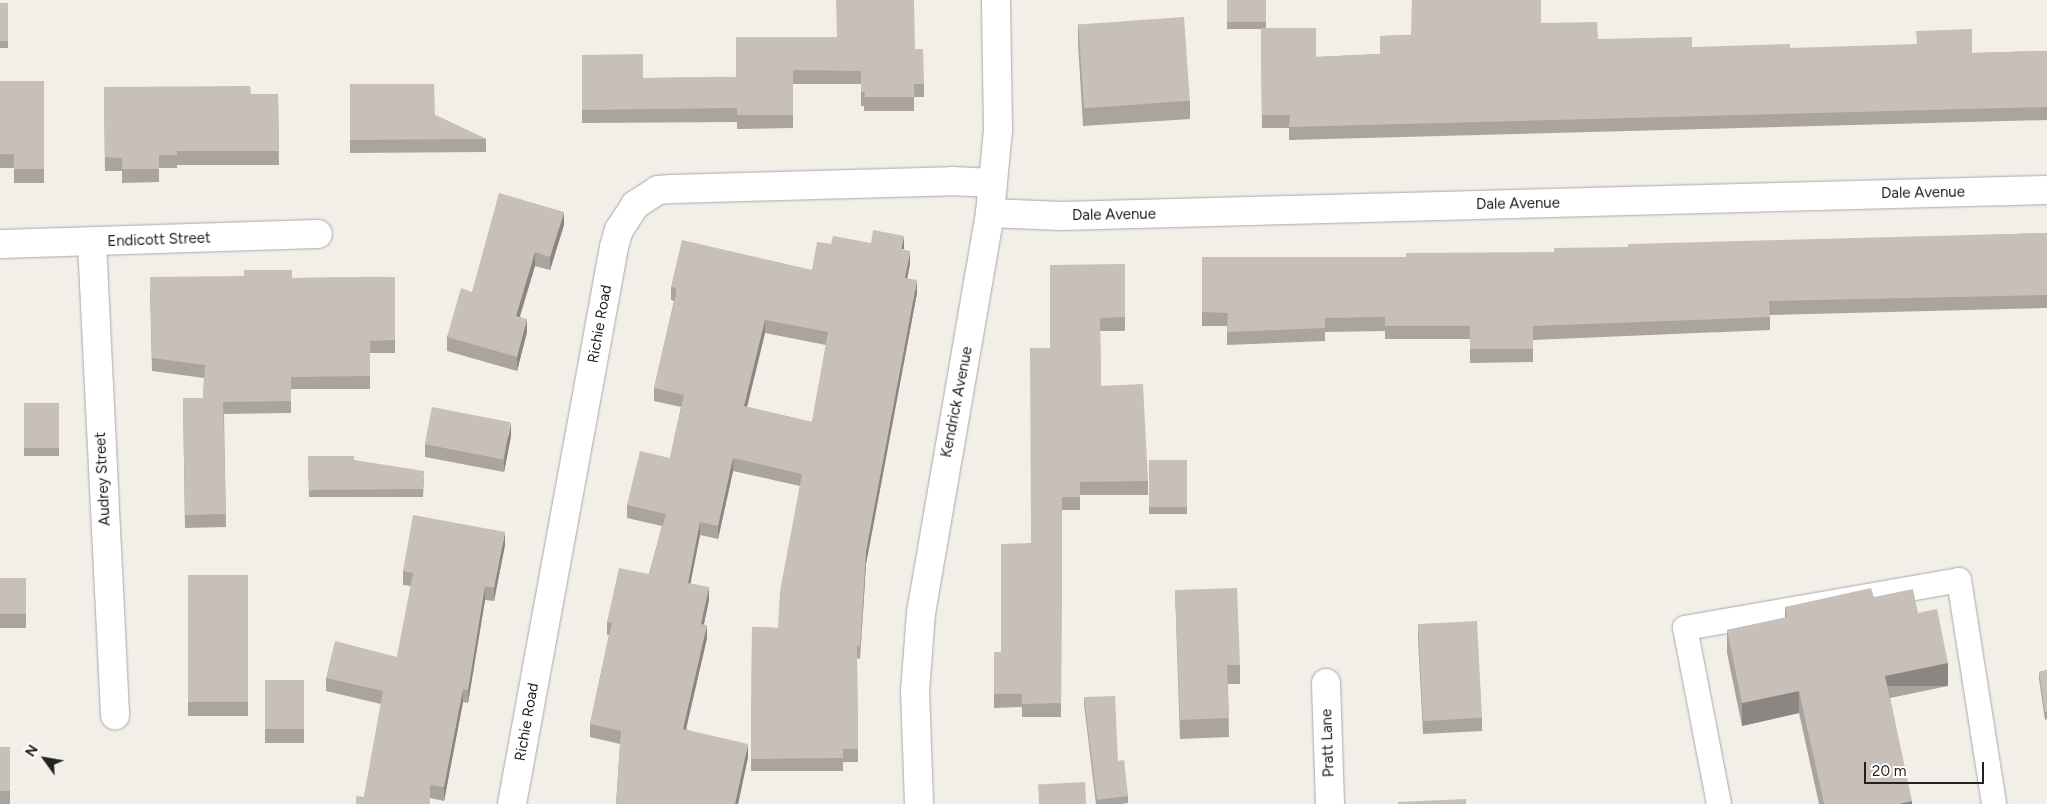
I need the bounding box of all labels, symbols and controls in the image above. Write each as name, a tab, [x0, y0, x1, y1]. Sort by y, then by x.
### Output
street label: Dale Avenue	[1881, 183, 1965, 203]
street label: Dale Avenue	[1476, 194, 1560, 214]
street label: Dale Avenue	[1072, 205, 1156, 225]
street label: Endicott Street	[107, 229, 211, 251]
street label: Richie Road	[584, 283, 616, 365]
street label: Kendrick Avenue	[937, 345, 977, 459]
street label: Audrey Street	[92, 432, 114, 526]
street label: Richie Road	[511, 681, 543, 763]
street label: Pratt Lane	[1318, 709, 1338, 777]
north arrow	[20, 734, 70, 784]
text: N	[22, 742, 42, 760]
scale bar	[1867, 752, 1987, 784]
text: 20 m	[1872, 762, 1906, 780]

